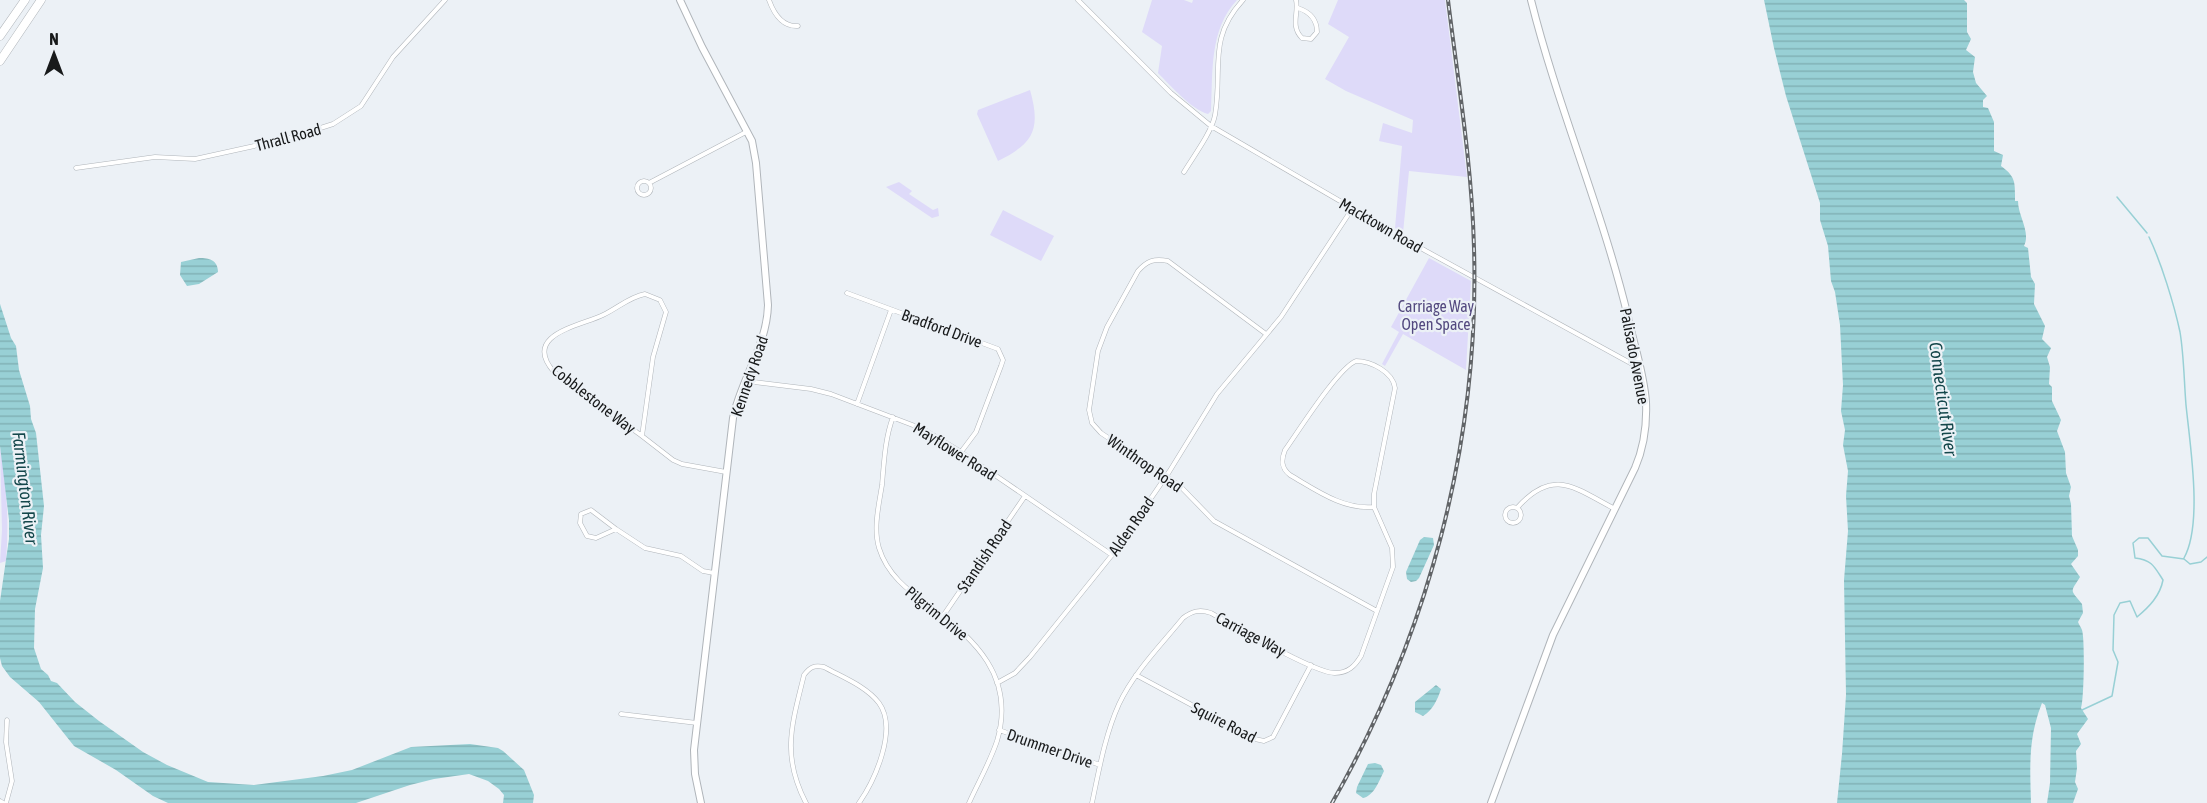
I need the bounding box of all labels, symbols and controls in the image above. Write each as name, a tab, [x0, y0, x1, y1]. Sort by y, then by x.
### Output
north arrow	[24, 24, 84, 84]
text: N	[49, 30, 59, 48]
street label: Thrall Road	[253, 120, 323, 154]
street label: Macktown Road	[1336, 194, 1426, 256]
park label: Carriage Way Open Space	[1398, 297, 1475, 334]
street label: Bradford Drive	[899, 305, 985, 351]
street label: Palisado Avenue	[1617, 306, 1653, 406]
street label: Kennedy Road	[727, 333, 772, 419]
water label: Connecticut River	[1925, 341, 1962, 458]
street label: Cobblestone Way	[548, 361, 640, 438]
street label: Mayflower Road	[910, 418, 1000, 485]
water label: Farmington River	[8, 430, 43, 546]
street label: Winthrop Road	[1103, 430, 1186, 496]
street label: Alden Road	[1104, 493, 1158, 559]
street label: Standish Road	[953, 516, 1015, 596]
street label: Pilgrim Drive	[901, 582, 972, 644]
street label: Carriage Way	[1213, 608, 1289, 661]
street label: Squire Road	[1188, 698, 1259, 747]
street label: Drummer Drive	[1005, 725, 1095, 771]

